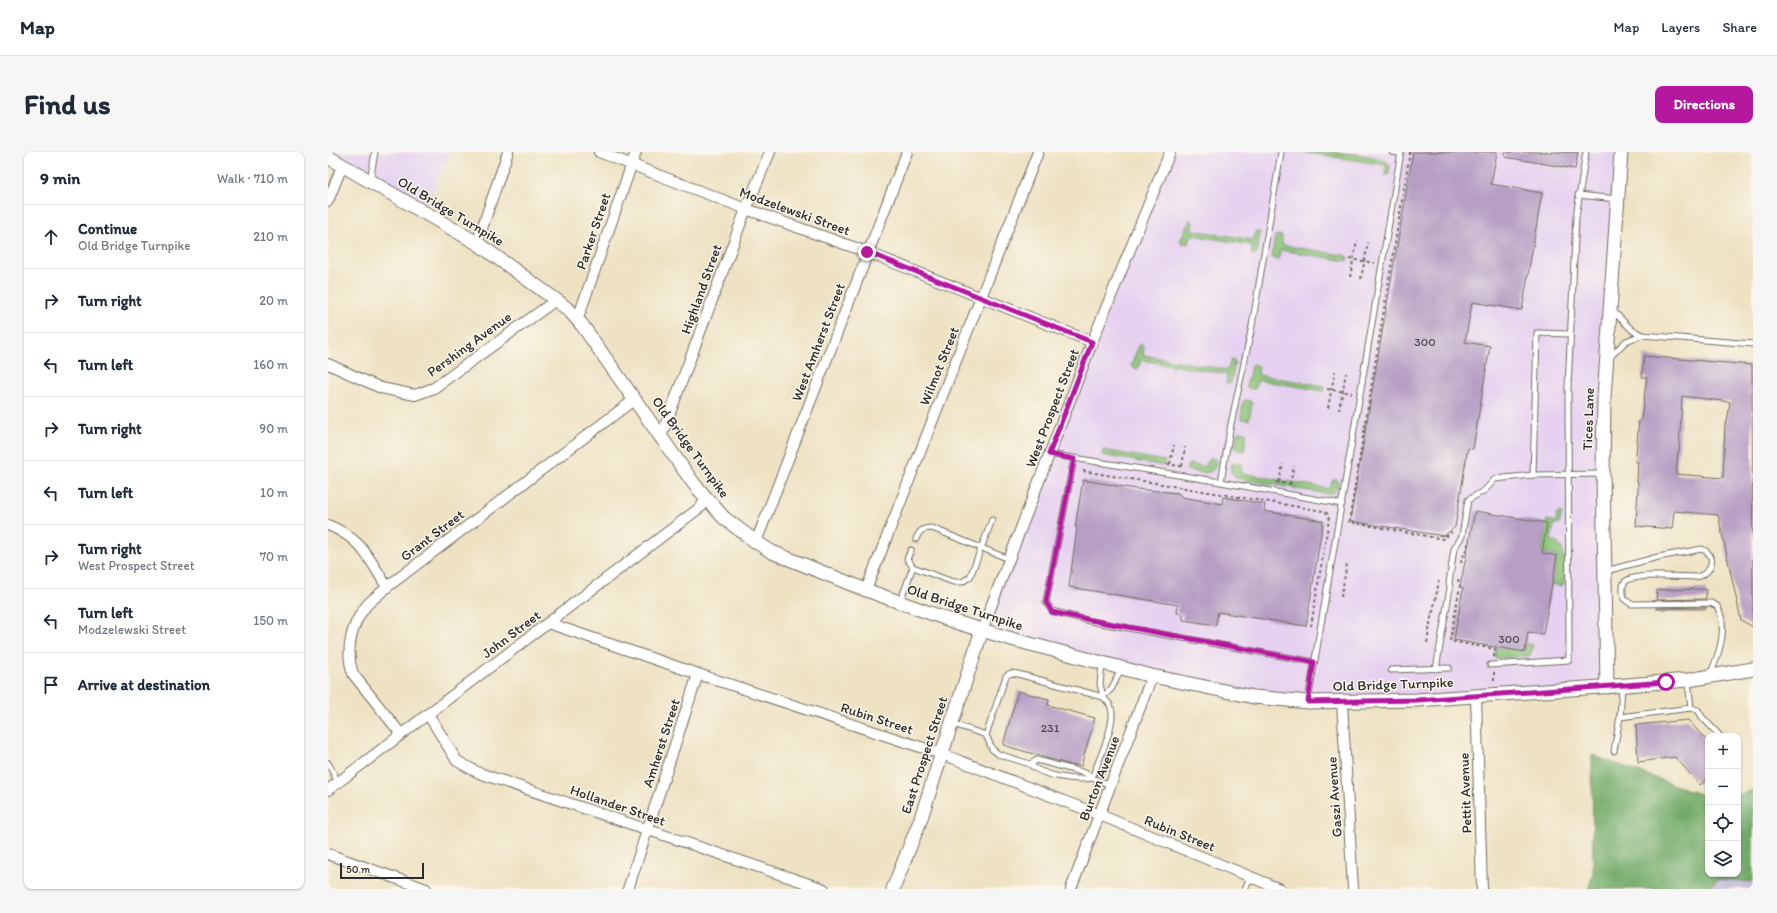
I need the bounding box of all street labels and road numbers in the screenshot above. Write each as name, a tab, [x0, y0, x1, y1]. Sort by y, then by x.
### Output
street label: Old Bridge Turnpike	[394, 173, 507, 250]
street label: Modzelewski Street	[737, 184, 852, 239]
street label: Parker Street	[572, 191, 615, 272]
street label: Highland Street	[677, 242, 726, 336]
street label: West Amherst Street	[788, 281, 849, 404]
street label: Pershing Avenue	[424, 308, 515, 381]
street label: Wilmot Street	[916, 324, 963, 408]
street label: West Prospect Street	[1022, 347, 1083, 470]
street label: Tices Lane	[1579, 387, 1598, 451]
street label: Old Bridge Turnpike	[648, 393, 733, 502]
street label: Grant Street	[397, 506, 468, 565]
street label: Old Bridge Turnpike	[905, 581, 1025, 634]
street label: John Street	[479, 607, 544, 662]
street label: Old Bridge Turnpike	[1332, 674, 1454, 695]
street label: East Prospect Street	[897, 694, 951, 816]
street label: Amherst Street	[639, 697, 684, 790]
street label: Rubin Street	[839, 699, 915, 738]
street label: Burton Avenue	[1075, 733, 1124, 823]
street label: Pettit Avenue	[1456, 752, 1475, 834]
street label: Gaszi Avenue	[1323, 756, 1346, 838]
street label: Hollander Street	[568, 781, 668, 830]
street label: Rubin Street	[1142, 812, 1218, 855]

